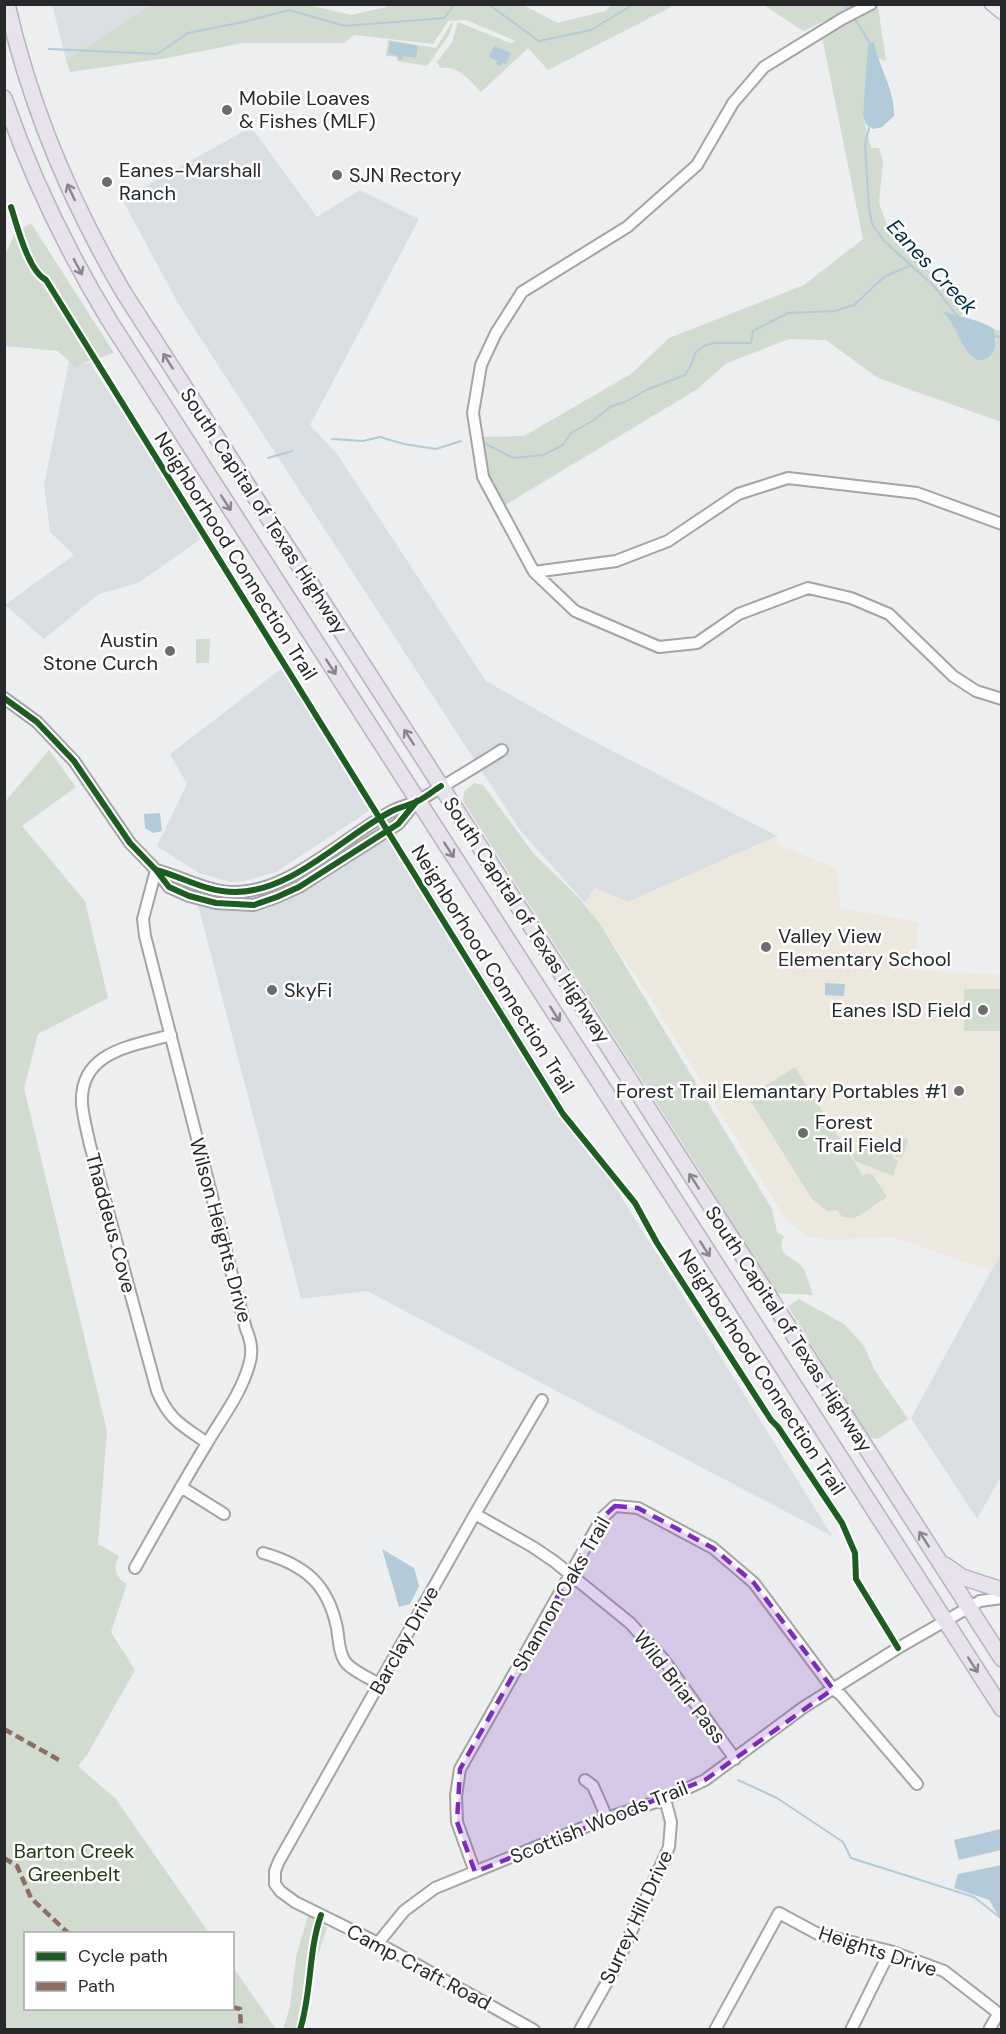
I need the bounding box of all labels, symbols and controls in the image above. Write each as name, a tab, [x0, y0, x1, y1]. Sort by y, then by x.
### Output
place label: Mobile Loaves & Fishes (MLF)	[239, 85, 376, 134]
marker: Mobile Loaves & Fishes (MLF)	[220, 103, 234, 117]
place label: Eanes-Marshall Ranch	[119, 157, 261, 206]
place label: SJN Rectory	[349, 162, 462, 188]
marker: SJN Rectory	[330, 168, 344, 182]
marker: Eanes-Marshall Ranch	[100, 175, 114, 189]
one-way arrow	[65, 183, 77, 201]
water label: Eanes Creek	[881, 213, 984, 321]
one-way arrow	[73, 257, 84, 275]
one-way arrow	[161, 353, 173, 370]
street label: South Capital of Texas Highway	[174, 383, 354, 639]
street label: Neighborhood Connection Trail	[149, 427, 323, 685]
one-way arrow	[220, 494, 232, 511]
place label: Austin Stone Curch	[43, 627, 158, 676]
marker: Austin Stone Curch	[163, 644, 177, 658]
one-way arrow	[326, 658, 338, 675]
one-way arrow	[403, 729, 415, 746]
street label: South Capital of Texas Highway	[437, 792, 617, 1048]
street label: Neighborhood Connection Trail	[406, 840, 580, 1098]
one-way arrow	[443, 842, 455, 858]
place label: Valley View Elementary School	[778, 923, 951, 972]
marker: Valley View Elementary School	[759, 940, 773, 954]
place label: SkyFi	[284, 977, 332, 1003]
marker: SkyFi	[265, 983, 279, 997]
place label: Eanes ISD Field	[831, 997, 971, 1023]
marker: Eanes ISD Field	[976, 1003, 990, 1017]
one-way arrow	[548, 1006, 561, 1023]
place label: Forest Trail Elemantary Portables #1	[616, 1078, 947, 1104]
marker: Forest Trail Elemantary Portables #1	[952, 1084, 966, 1098]
place label: Forest Trail Field	[815, 1109, 902, 1158]
marker: Forest Trail Field	[796, 1126, 810, 1140]
street label: Wilson Heights Drive	[184, 1135, 258, 1325]
street label: Thaddeus Cove	[80, 1150, 142, 1296]
one-way arrow	[688, 1173, 700, 1190]
street label: South Capital of Texas Highway	[699, 1201, 879, 1457]
one-way arrow	[700, 1240, 712, 1257]
street label: Neighborhood Connection Trail	[673, 1244, 851, 1500]
street label: Shannon Oaks Trail	[506, 1512, 616, 1676]
one-way arrow	[918, 1531, 930, 1548]
street label: Barclay Drive	[363, 1581, 445, 1699]
street label: Wild Briar Pass	[628, 1625, 732, 1749]
one-way arrow	[967, 1656, 979, 1673]
street label: Scottish Woods Trail	[506, 1774, 692, 1870]
park label: Barton Creek Greenbelt	[14, 1838, 134, 1887]
street label: Surrey Hill Drive	[594, 1846, 678, 1988]
street label: Camp Craft Road	[342, 1918, 496, 2016]
street label: Heights Drive	[815, 1920, 941, 1982]
legend	[24, 1932, 234, 2010]
text: Cycle path	[78, 1944, 168, 1968]
text: Path	[78, 1974, 115, 1998]

